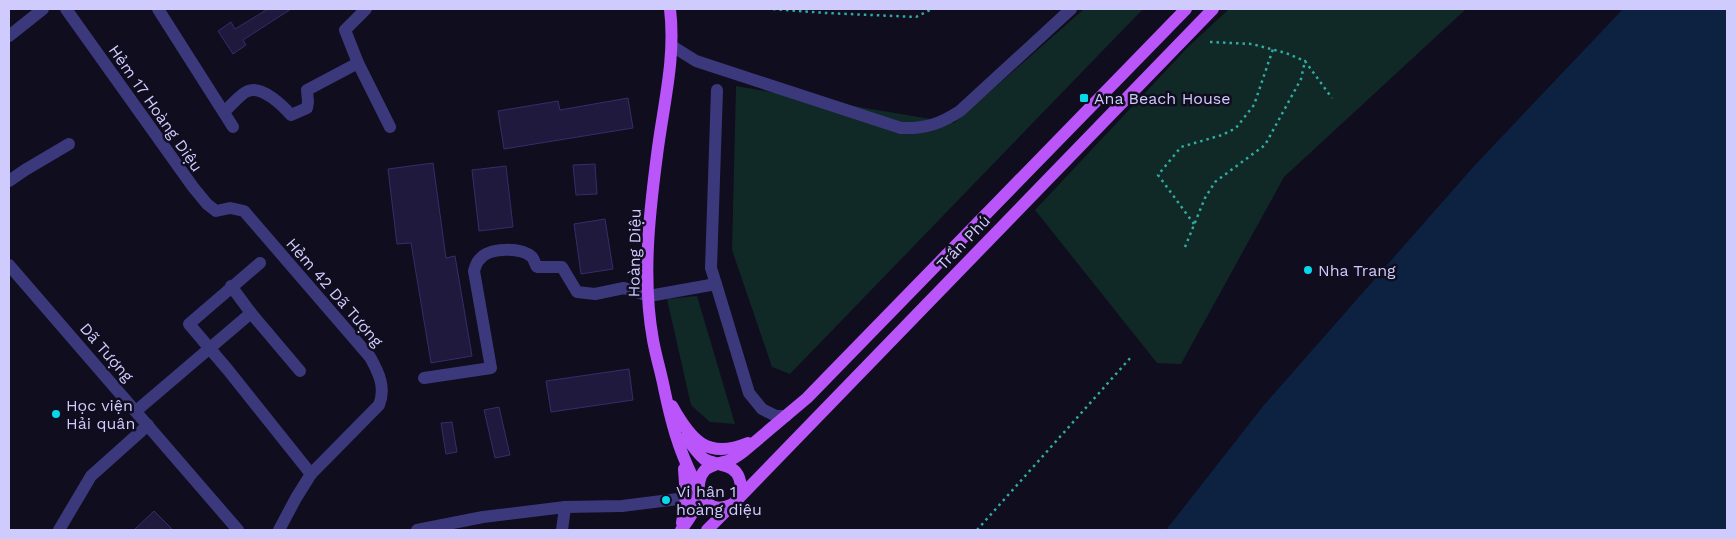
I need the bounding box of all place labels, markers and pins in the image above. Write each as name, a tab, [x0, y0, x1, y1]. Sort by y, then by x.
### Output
place label: Ana Beach House	[1094, 89, 1230, 108]
marker: Ana Beach House	[1078, 92, 1090, 104]
place label: Nha Trang	[1318, 261, 1396, 280]
marker: Nha Trang	[1302, 264, 1314, 276]
place label: Học viện Hải quân	[66, 396, 135, 433]
marker: Học viện Hải quân	[50, 408, 62, 420]
place label: Vi hân 1 hoàng diệu	[676, 482, 762, 519]
marker: Vi hân 1 hoàng diệu	[660, 494, 672, 506]

